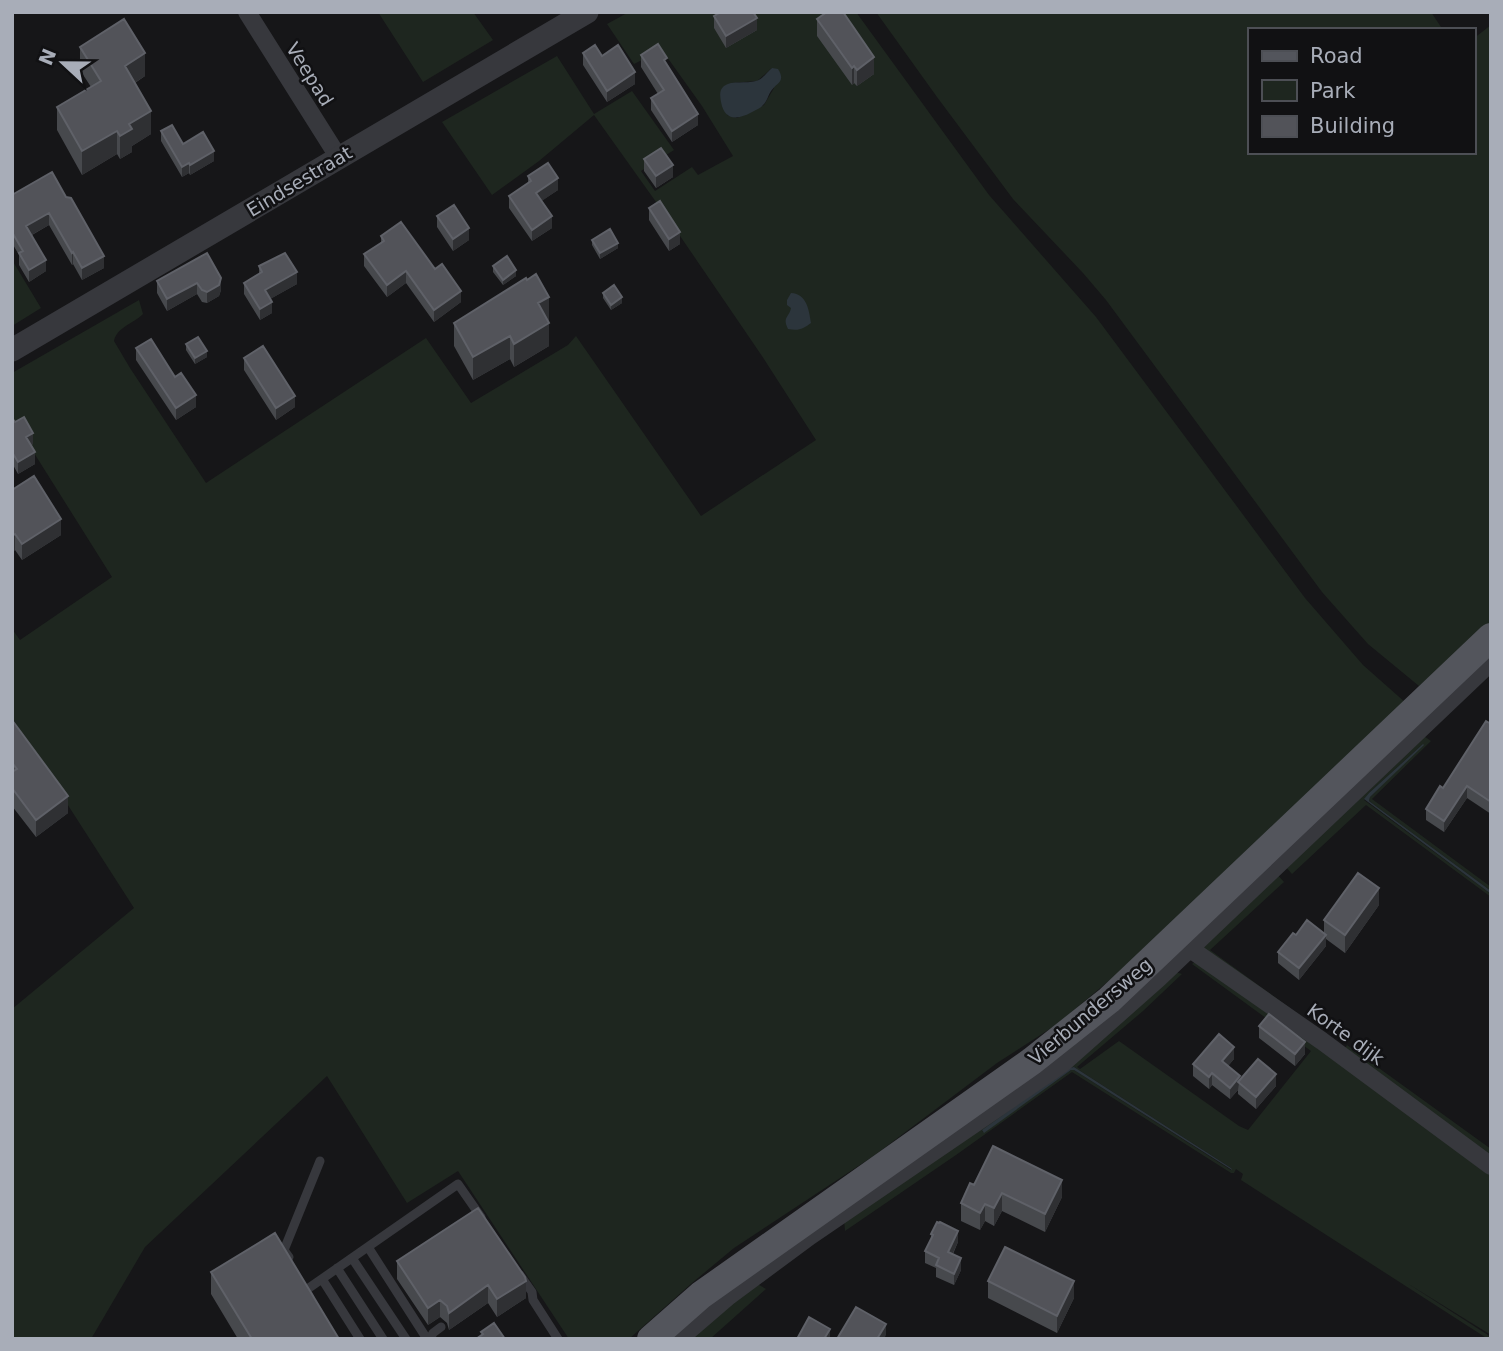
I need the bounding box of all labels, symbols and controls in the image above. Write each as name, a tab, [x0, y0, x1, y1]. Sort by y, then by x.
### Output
north arrow	[28, 28, 98, 98]
legend	[1248, 28, 1475, 154]
street label: Veepad	[282, 38, 338, 110]
text: Road	[1310, 44, 1363, 68]
text: N	[34, 45, 60, 68]
text: Park	[1310, 79, 1356, 103]
text: Building	[1310, 114, 1395, 138]
street label: Eindsestraat	[242, 141, 356, 221]
street label: Vierbundersweg	[1024, 953, 1156, 1069]
street label: Korte dijk	[1303, 999, 1389, 1069]

